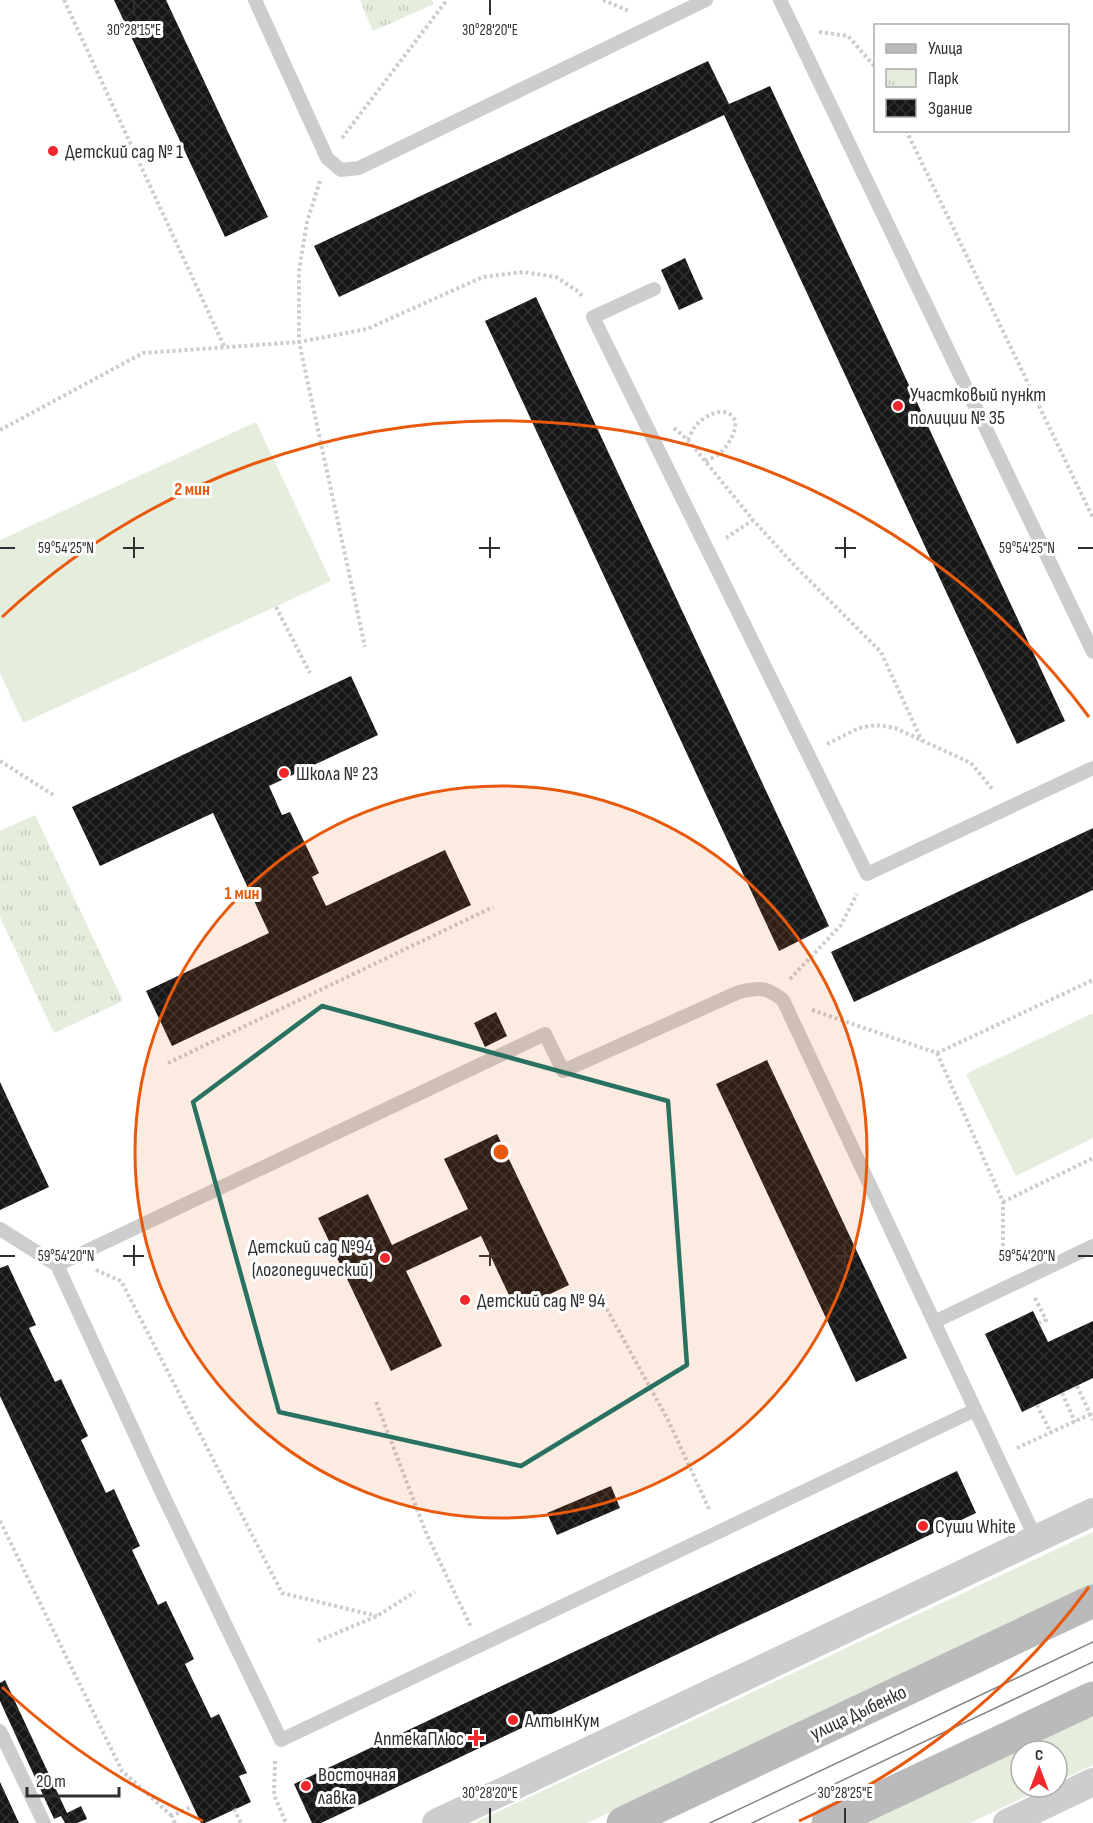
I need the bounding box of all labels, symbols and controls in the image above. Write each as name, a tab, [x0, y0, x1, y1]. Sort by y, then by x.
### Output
text: 30°28'15"E	[107, 21, 161, 40]
text: 30°28'20"E	[462, 21, 518, 40]
legend	[874, 24, 1069, 132]
text: Улица	[928, 38, 963, 59]
text: Парк	[928, 68, 959, 89]
text: Здание	[928, 98, 973, 119]
place label: Детский сад № 1	[65, 140, 183, 164]
marker: Детский сад № 1	[46, 144, 60, 158]
place label: Участковый пункт полиции № 35	[910, 383, 1046, 430]
marker: Участковый пункт полиции № 35	[891, 399, 905, 413]
text: 2 мин	[174, 479, 210, 500]
text: 59°54'25"N	[38, 539, 94, 558]
text: 59°54'25"N	[999, 539, 1055, 558]
place label: Школа № 23	[296, 762, 378, 786]
marker: Школа № 23	[277, 766, 291, 780]
text: 1 мин	[225, 883, 260, 904]
centre of rings	[491, 1142, 511, 1162]
place label: Детский сад №94 (логопедический)	[248, 1235, 373, 1282]
text: 59°54'20"N	[38, 1247, 94, 1266]
text: 59°54'20"N	[999, 1247, 1055, 1266]
marker: Детский сад №94 (логопедический)	[378, 1251, 392, 1265]
place label: Детский сад № 94	[477, 1289, 605, 1313]
marker: Детский сад № 94	[458, 1293, 472, 1307]
place label: Суши White	[935, 1515, 1016, 1539]
marker: Суши White	[916, 1519, 930, 1533]
street label: улица Дыбенко	[806, 1680, 910, 1746]
place label: АлтынКум	[524, 1709, 600, 1733]
marker: АлтынКум	[506, 1713, 520, 1727]
place label: АптекаПлюс	[373, 1727, 464, 1751]
marker: АптекаПлюс	[469, 1731, 483, 1745]
north arrow	[1009, 1739, 1069, 1799]
text: С	[1035, 1746, 1043, 1765]
scale bar	[27, 1760, 118, 1798]
place label: Восточная лавка	[318, 1763, 396, 1810]
text: 20 m	[36, 1771, 66, 1792]
marker: Восточная лавка	[299, 1779, 313, 1793]
text: 30°28'20"E	[462, 1784, 518, 1803]
text: 30°28'25"E	[817, 1784, 873, 1803]

